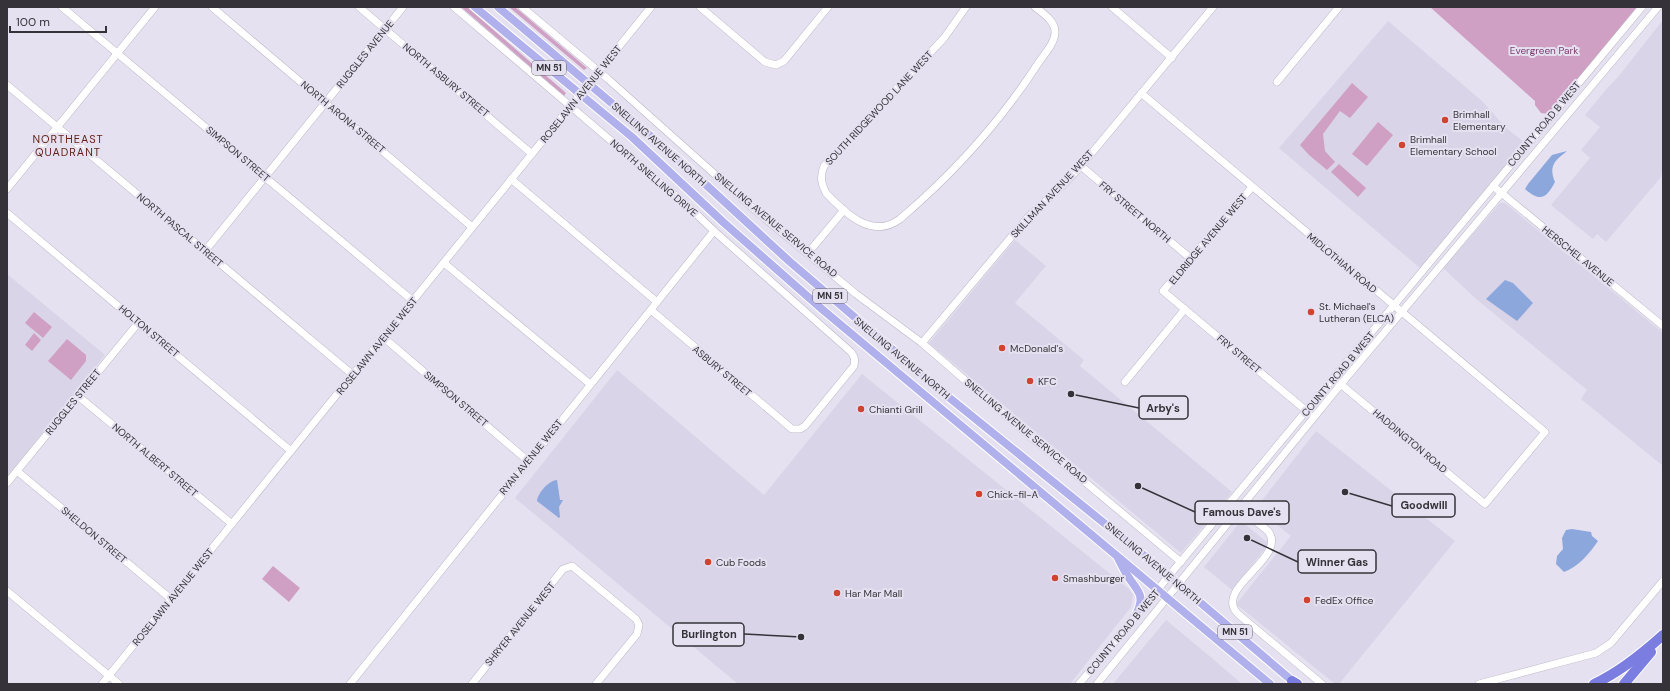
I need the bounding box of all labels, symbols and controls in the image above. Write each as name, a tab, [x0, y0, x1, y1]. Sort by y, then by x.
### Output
scale bar	[10, 8, 106, 34]
text: 100 m	[16, 14, 50, 30]
street label: RUGGLES AVENUE	[333, 17, 397, 91]
street label: NORTH ASBURY STREET	[400, 40, 492, 120]
street label: ROSELAWN AVENUE WEST	[538, 42, 625, 145]
park label: Evergreen Park	[1510, 44, 1578, 57]
street label: SOUTH RIDGEWOOD LANE WEST	[823, 48, 936, 168]
road number: MN 51	[532, 61, 566, 75]
street label: NORTH ARONA STREET	[298, 78, 388, 156]
street label: COUNTY ROAD B WEST	[1505, 79, 1584, 169]
street label: SNELLING AVENUE NORTH	[609, 99, 709, 189]
place label: Brimhall Elementary	[1453, 108, 1506, 133]
marker: Brimhall Elementary	[1440, 115, 1450, 125]
street label: SIMPSON STREET	[203, 123, 273, 185]
district label: NORTHEAST QUADRANT	[32, 132, 104, 159]
place label: Brimhall Elementary School	[1410, 133, 1497, 158]
street label: NORTH SNELLING DRIVE	[608, 136, 701, 220]
marker: Brimhall Elementary School	[1397, 140, 1407, 150]
street label: SKILLMAN AVENUE WEST	[1008, 147, 1096, 241]
street label: SNELLING AVENUE SERVICE ROAD	[712, 170, 840, 280]
street label: FRY STREET NORTH	[1097, 178, 1173, 246]
street label: NORTH PASCAL STREET	[134, 190, 226, 270]
street label: ELDRIDGE AVENUE WEST	[1166, 190, 1250, 287]
street label: HERSCHEL AVENUE	[1539, 223, 1617, 289]
street label: MIDLOTHIAN ROAD	[1304, 230, 1380, 296]
road number: MN 51	[813, 289, 847, 303]
street label: ROSELAWN AVENUE WEST	[334, 294, 421, 397]
place label: St. Michael's Lutheran (ELCA)	[1319, 300, 1394, 325]
street label: HOLTON STREET	[116, 302, 182, 360]
marker: St. Michael's Lutheran (ELCA)	[1306, 307, 1316, 317]
street label: SNELLING AVENUE NORTH	[851, 314, 953, 402]
street label: COUNTY ROAD B WEST	[1299, 329, 1378, 419]
street label: FRY STREET	[1214, 332, 1264, 376]
street label: ASBURY STREET	[690, 342, 755, 400]
place label: McDonald's	[1010, 342, 1063, 355]
marker: McDonald's	[997, 343, 1007, 353]
street label: RUGGLES STREET	[42, 366, 104, 438]
street label: SIMPSON STREET	[421, 368, 491, 430]
place label: KFC	[1038, 375, 1056, 388]
street label: SNELLING AVENUE SERVICE ROAD	[962, 376, 1090, 486]
marker: KFC	[1025, 376, 1035, 386]
callout: Arby's	[1139, 396, 1188, 419]
text: Arby's	[1146, 401, 1180, 415]
place label: Chianti Grill	[869, 403, 923, 416]
marker: Chianti Grill	[856, 404, 866, 414]
street label: HADDINGTON ROAD	[1370, 406, 1450, 476]
street label: RYAN AVENUE WEST	[497, 416, 566, 497]
street label: NORTH ALBERT STREET	[110, 420, 201, 500]
place label: Chick-fil-A	[987, 488, 1038, 501]
marker: Chick-fil-A	[974, 489, 984, 499]
callout: Goodwill	[1392, 494, 1455, 517]
text: Goodwill	[1400, 498, 1448, 512]
callout: Famous Dave's	[1195, 501, 1289, 524]
street label: SHELDON STREET	[58, 504, 130, 567]
text: Famous Dave's	[1203, 505, 1281, 519]
street label: SNELLING AVENUE NORTH	[1102, 519, 1204, 607]
street label: ROSELAWN AVENUE WEST	[130, 545, 217, 648]
callout: Winner Gas	[1298, 550, 1376, 573]
text: Winner Gas	[1306, 555, 1368, 569]
place label: Cub Foods	[716, 556, 766, 569]
marker: Cub Foods	[703, 557, 713, 567]
place label: Smashburger	[1063, 572, 1125, 585]
marker: Smashburger	[1050, 573, 1060, 583]
street label: SHRYER AVENUE WEST	[482, 579, 558, 669]
place label: Har Mar Mall	[845, 587, 902, 600]
street label: COUNTY ROAD B WEST	[1084, 587, 1163, 677]
marker: Har Mar Mall	[832, 588, 842, 598]
place label: FedEx Office	[1315, 594, 1374, 607]
marker: FedEx Office	[1302, 595, 1312, 605]
callout: Burlington	[673, 623, 744, 646]
road number: MN 51	[1218, 625, 1252, 639]
text: Burlington	[681, 627, 737, 641]

